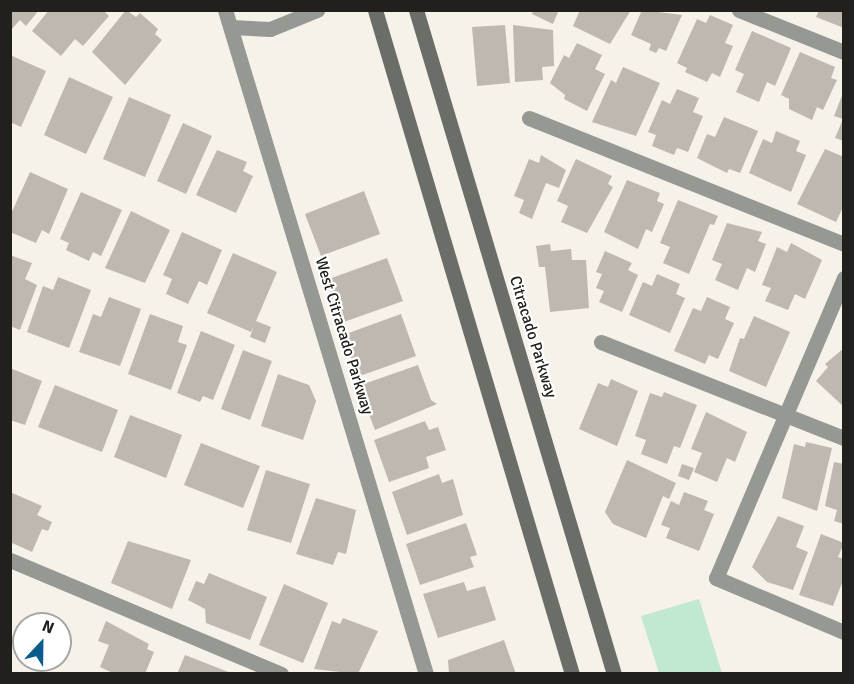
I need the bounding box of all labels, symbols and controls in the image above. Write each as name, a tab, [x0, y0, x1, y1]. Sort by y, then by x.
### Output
street label: West Citracado Parkway	[311, 255, 377, 417]
street label: Citracado Parkway	[505, 274, 561, 400]
north arrow	[12, 612, 72, 672]
text: N	[39, 616, 57, 639]

